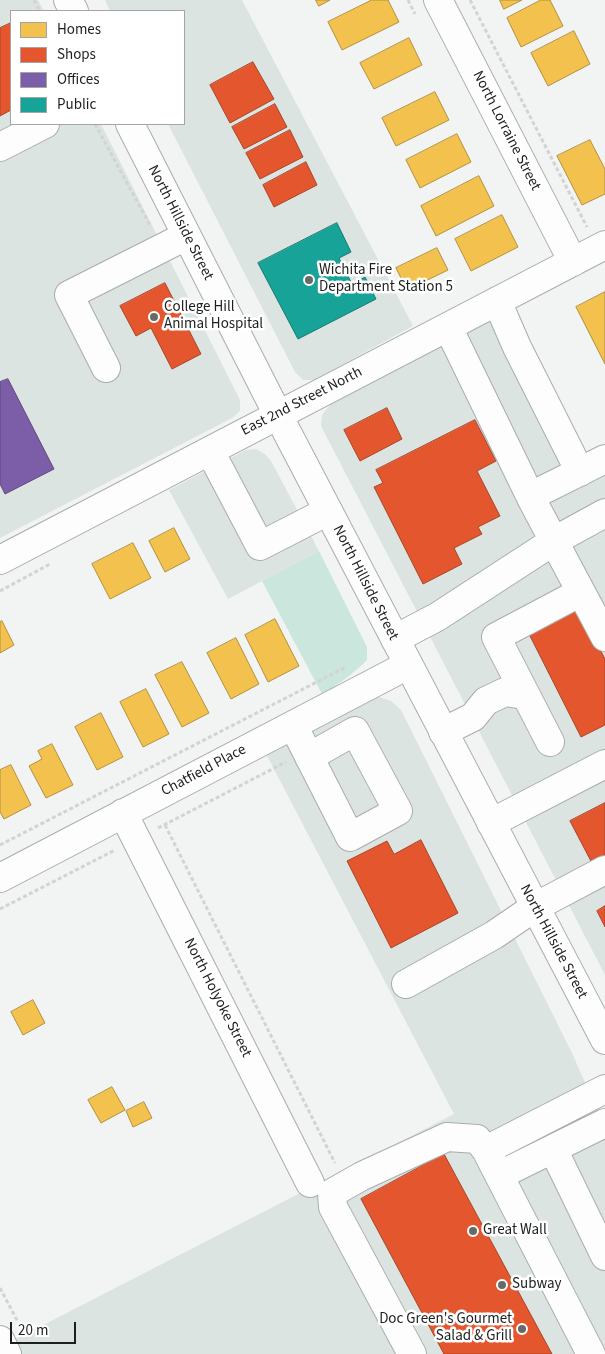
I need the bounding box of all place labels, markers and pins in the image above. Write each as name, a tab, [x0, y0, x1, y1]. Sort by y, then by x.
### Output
place label: Wichita Fire Department Station 5	[319, 262, 453, 297]
marker: Wichita Fire Department Station 5	[303, 274, 315, 286]
place label: College Hill Animal Hospital	[164, 299, 263, 334]
marker: College Hill Animal Hospital	[148, 311, 160, 323]
place label: Great Wall	[483, 1222, 547, 1240]
marker: Great Wall	[467, 1225, 479, 1237]
place label: Subway	[512, 1276, 562, 1294]
marker: Subway	[496, 1279, 508, 1291]
place label: Doc Green's Gourmet Salad & Grill	[379, 1311, 512, 1346]
marker: Doc Green's Gourmet Salad & Grill	[516, 1323, 528, 1335]

